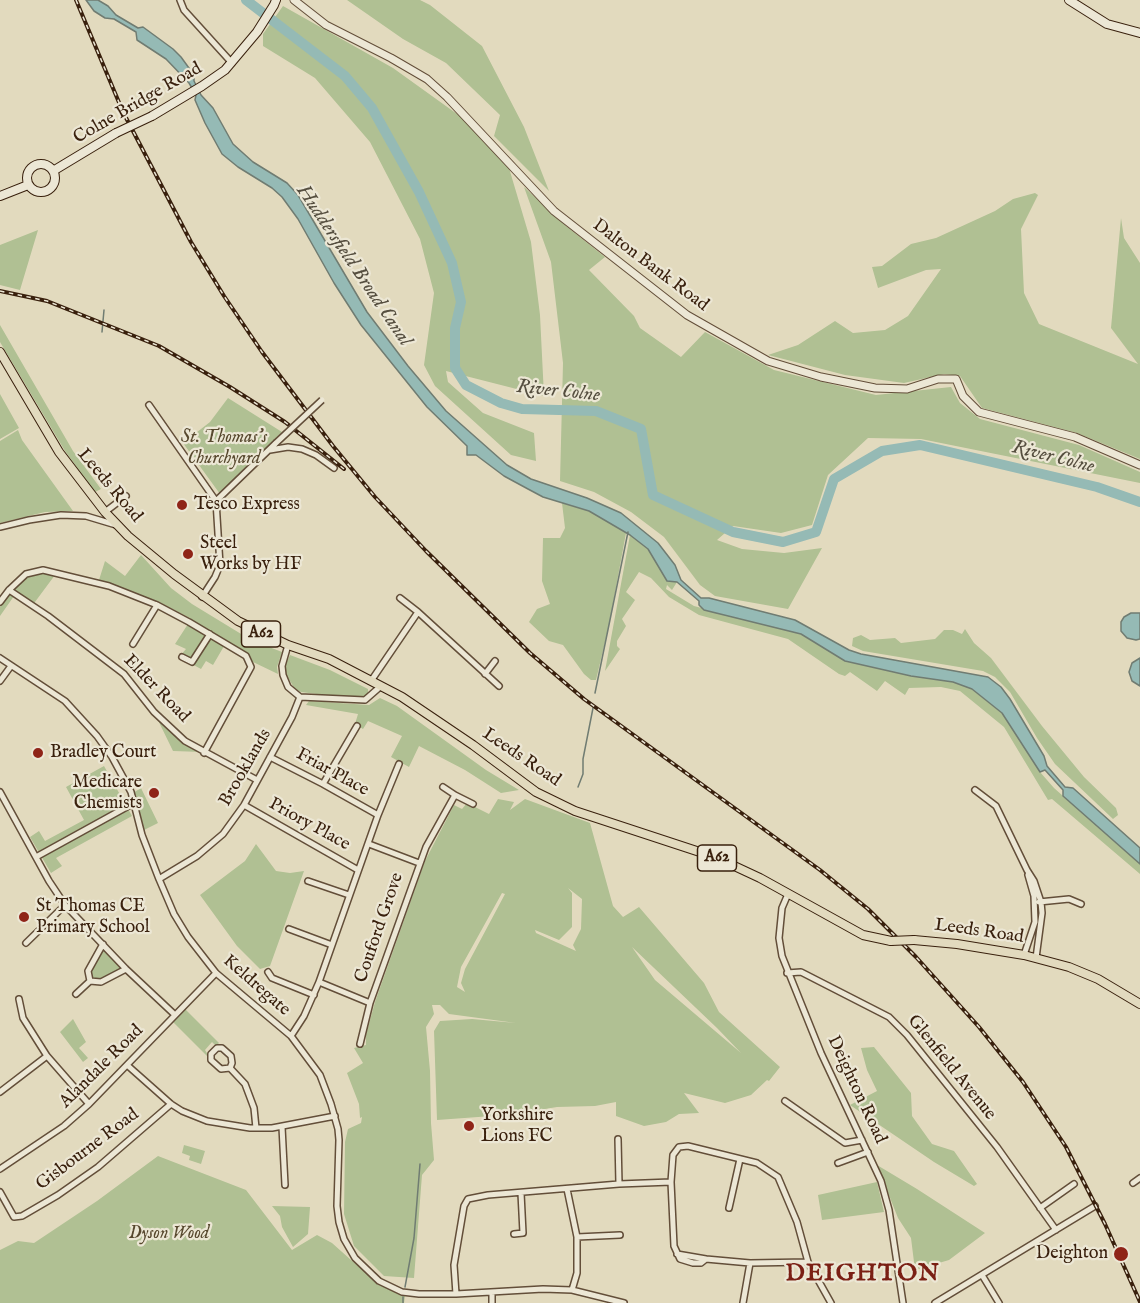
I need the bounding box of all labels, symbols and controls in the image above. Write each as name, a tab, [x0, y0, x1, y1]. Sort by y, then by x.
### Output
street label: Colne Bridge Road	[70, 58, 206, 150]
water label: Huddersfield Broad Canal	[290, 181, 416, 351]
street label: Dalton Bank Road	[588, 215, 712, 317]
water label: River Colne	[515, 376, 601, 408]
park label: St. Thomas's Churchyard	[181, 427, 267, 470]
water label: River Colne	[1009, 436, 1097, 480]
street label: Leeds Road	[72, 445, 146, 527]
place label: Tesco Express	[194, 494, 300, 516]
marker: Tesco Express	[175, 498, 189, 512]
place label: Steel Works by HF	[200, 533, 301, 576]
marker: Steel Works by HF	[181, 547, 195, 561]
road number: A62	[242, 621, 280, 647]
street label: Elder Road	[118, 650, 194, 728]
street label: Leeds Road	[478, 724, 564, 792]
street label: Brooklands	[215, 725, 277, 811]
place label: Bradley Court	[50, 742, 156, 764]
street label: Friar Place	[292, 744, 372, 802]
marker: Bradley Court	[31, 746, 45, 760]
place label: Medicare Chemists	[72, 772, 142, 814]
marker: Medicare Chemists	[147, 786, 161, 800]
street label: Priory Place	[264, 794, 354, 856]
road number: A62	[698, 845, 736, 871]
street label: Couford Grove	[351, 870, 409, 986]
place label: St Thomas CE Primary School	[36, 896, 150, 938]
marker: St Thomas CE Primary School	[17, 910, 31, 924]
street label: Leeds Road	[933, 915, 1025, 949]
street label: Keldregate	[218, 951, 294, 1021]
street label: Glenfield Avenue	[902, 1011, 1000, 1125]
street label: Alandale Road	[56, 1021, 148, 1113]
street label: Deighton Road	[822, 1033, 890, 1147]
street label: Gisbourne Road	[32, 1104, 144, 1196]
place label: Yorkshire Lions FC	[481, 1105, 554, 1148]
marker: Yorkshire Lions FC	[462, 1119, 476, 1133]
park label: Dyson Wood	[129, 1223, 209, 1245]
place label: Deighton	[1036, 1243, 1108, 1265]
marker: Deighton	[1112, 1245, 1130, 1263]
district label: DEIGHTON	[785, 1261, 941, 1289]

